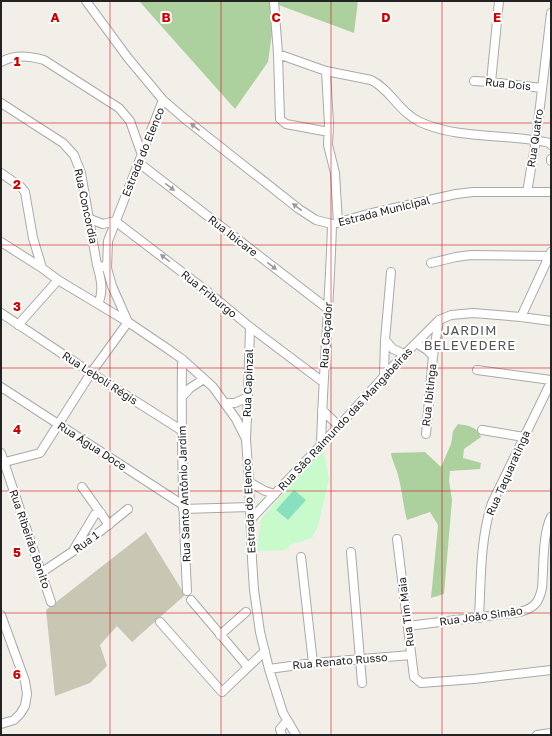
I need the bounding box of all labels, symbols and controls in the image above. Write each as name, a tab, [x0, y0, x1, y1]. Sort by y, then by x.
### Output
text: A	[50, 9, 60, 25]
text: B	[161, 9, 171, 25]
text: C	[271, 9, 281, 25]
text: D	[381, 9, 391, 25]
text: E	[493, 9, 501, 25]
text: 1	[14, 53, 21, 69]
street label: Rua Dois	[485, 75, 532, 92]
street label: Estrada do Elenco	[119, 105, 167, 198]
street label: Rua Quatro	[524, 107, 545, 168]
one-way arrow	[189, 123, 200, 131]
street label: Rua Concordia	[72, 167, 101, 245]
text: 2	[13, 176, 21, 192]
one-way arrow	[164, 182, 175, 191]
street label: Estrada Municipal	[337, 193, 432, 228]
one-way arrow	[292, 203, 303, 211]
street label: Rua Ibicare	[206, 212, 260, 259]
one-way arrow	[160, 254, 171, 263]
one-way arrow	[267, 262, 278, 271]
street label: Rua Friburgo	[179, 267, 240, 320]
text: 3	[13, 298, 21, 314]
street label: Rua Caçador	[317, 301, 334, 369]
district label: JARDIM BELEVEDERE	[424, 322, 516, 353]
street label: Rua São Raimundo das Mangabeiras	[275, 344, 414, 493]
street label: Rua Leboli Régis	[60, 348, 141, 407]
street label: Rua Capinzal	[240, 348, 255, 417]
street label: Rua Ibitinga	[419, 363, 438, 427]
street label: Rua Água Doce	[56, 419, 129, 473]
text: 4	[13, 421, 21, 437]
street label: Rua Santo Antônio Jardim	[175, 426, 192, 562]
street label: Rua Taquaratinga	[483, 428, 532, 517]
street label: Estrada do Elenco	[240, 458, 257, 554]
street label: Rua Ribeirão Bonito	[7, 488, 54, 590]
street label: Rua 1	[70, 528, 101, 555]
text: 5	[13, 544, 21, 560]
street label: Rua Tim Maia	[395, 577, 416, 648]
street label: Rua João Simão	[439, 603, 524, 628]
street label: Rua Renato Russo	[292, 650, 388, 671]
text: 6	[13, 666, 21, 682]

